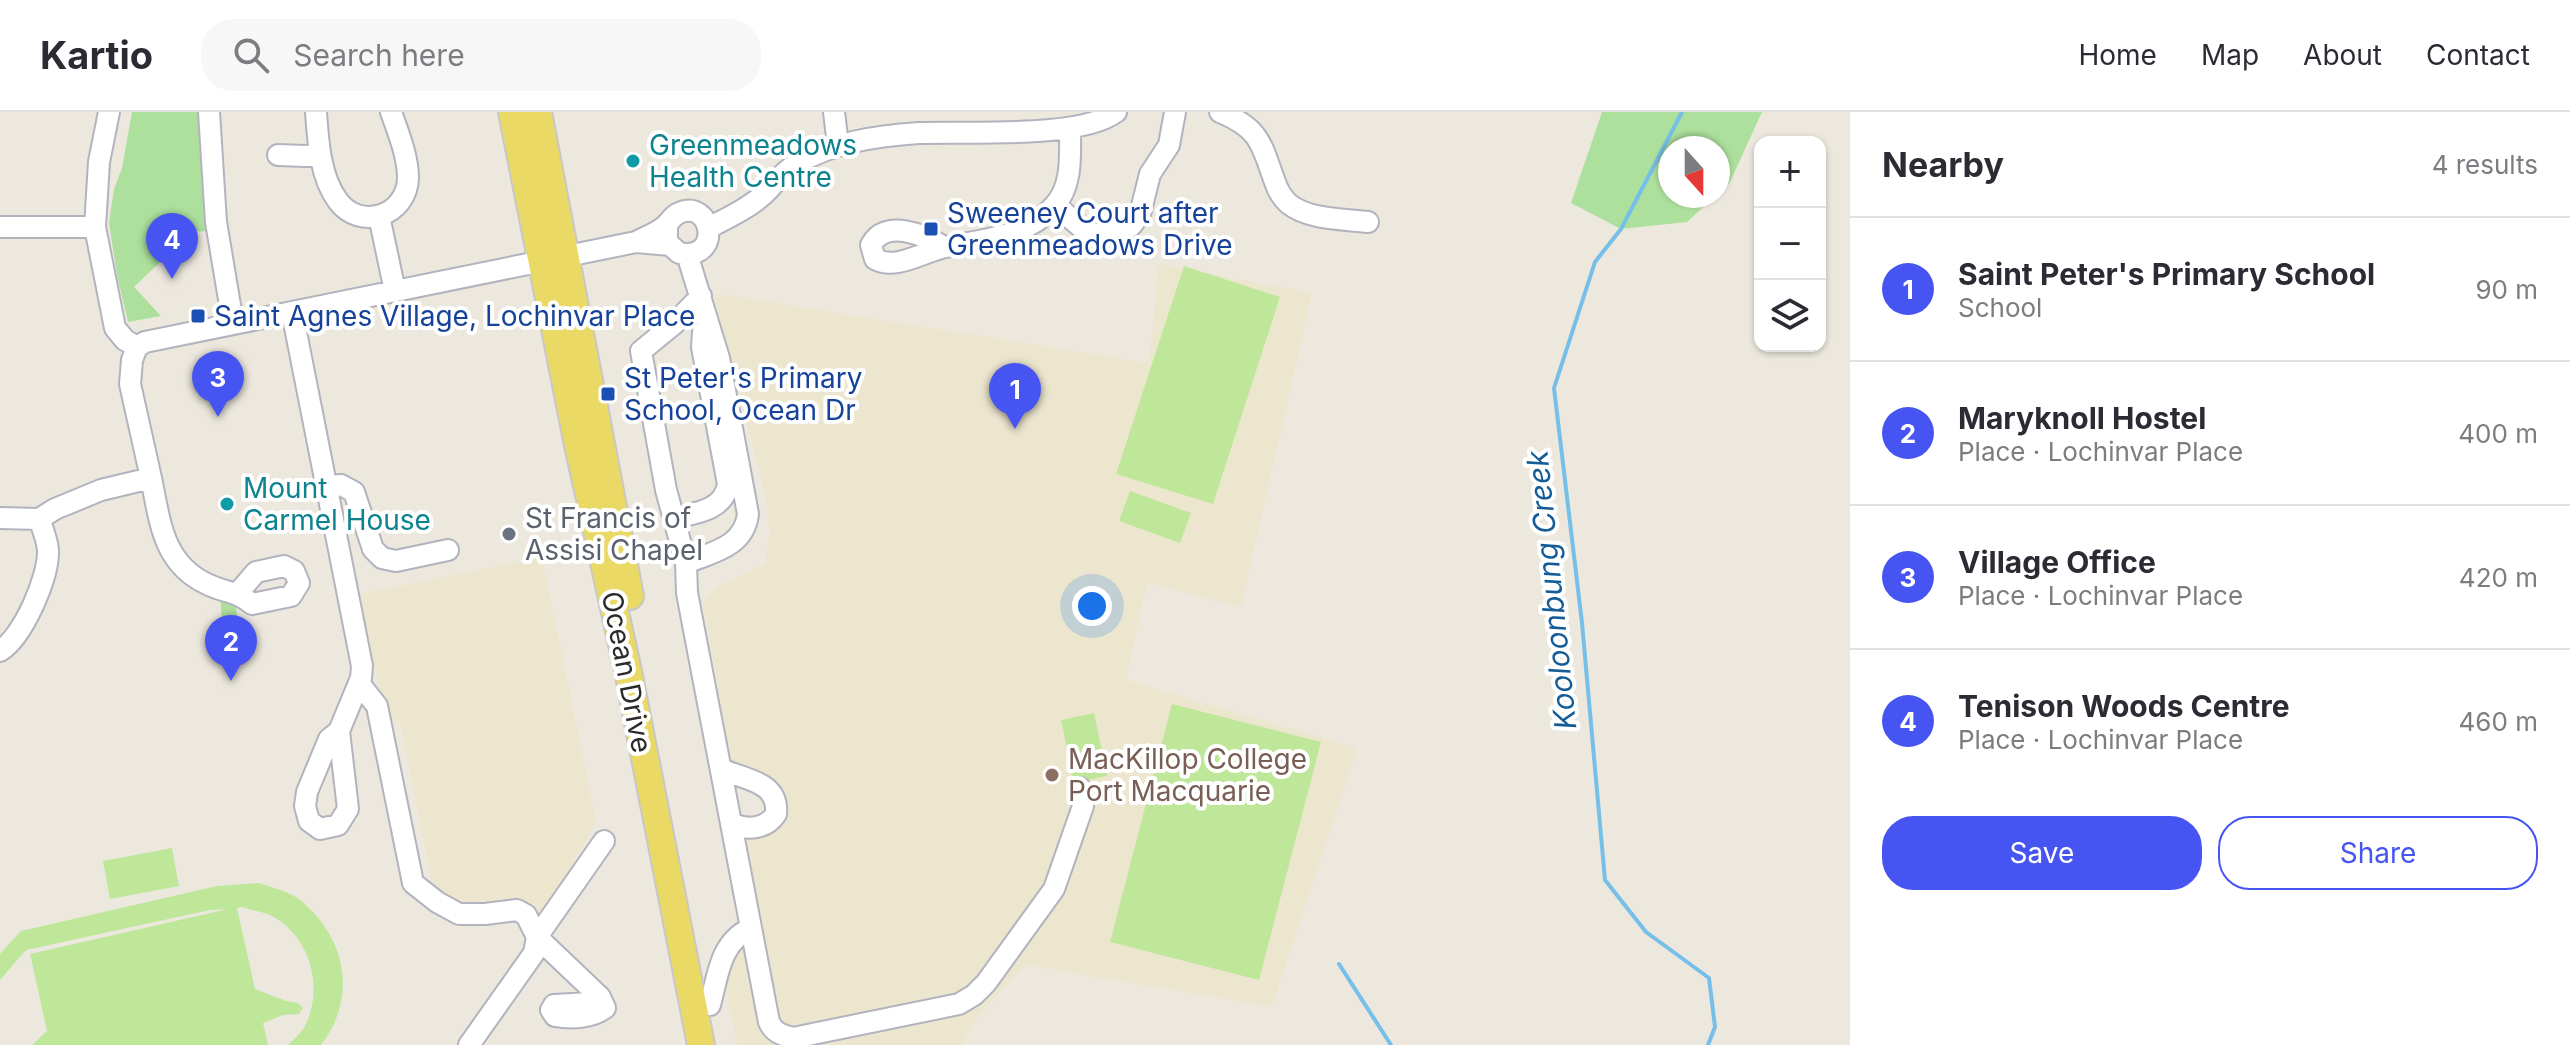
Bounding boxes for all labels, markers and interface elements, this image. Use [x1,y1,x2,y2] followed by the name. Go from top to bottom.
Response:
[201,19,761,91] search box
[40,32,153,78] text: Kartio
[229,33,273,77] icon: search
[293,37,465,73] text: Search here
[2078,38,2157,72] text: Home
[2201,38,2259,72] text: Map
[2303,38,2382,72] text: About
[2426,38,2530,72] text: Contact
[649,128,857,194] place label: Greenmeadows Health Centre
[1658,136,1730,208] north arrow
[1754,136,1826,352] map controls
[1754,136,1826,208] button: +
[1882,144,2004,185] text: Nearby
[2432,149,2538,180] text: 4 results
[624,152,642,170] marker: Greenmeadows Health Centre
[947,196,1232,262] place label: Sweeney Court after Greenmeadows Drive
[1754,208,1826,280] button: −
[146,213,198,279] pin: 4
[922,220,940,238] marker: Sweeney Court after Greenmeadows Drive
[1958,256,2375,292] text: Saint Peter's Primary School
[1902,274,1914,305] text: 1
[2475,274,2538,305] text: 90 m
[1754,280,1826,352] button: layers
[1958,292,2042,323] text: School
[214,299,695,333] place label: Saint Agnes Village, Lochinvar Place
[189,307,207,325] marker: Saint Agnes Village, Lochinvar Place
[192,351,244,417] pin: 3
[624,361,862,427] place label: St Peter's Primary School, Ocean Dr
[989,363,1041,429] pin: 1
[599,385,617,403] marker: St Peter's Primary School, Ocean Dr
[1958,400,2206,436] text: Maryknoll Hostel
[1900,418,1916,449] text: 2
[2458,418,2538,449] text: 400 m
[1958,436,2243,467] text: Place · Lochinvar Place
[1518,448,1584,731] water label: Kooloonbung Creek
[243,471,431,537] place label: Mount Carmel House
[218,495,236,513] marker: Mount Carmel House
[525,501,703,567] place label: St Francis of Assisi Chapel
[500,525,518,543] marker: St Francis of Assisi Chapel
[1958,544,2156,580] text: Village Office
[1900,562,1916,593] text: 3
[2459,562,2538,593] text: 420 m
[1958,580,2243,611] text: Place · Lochinvar Place
[1072,586,1112,626] your location
[595,588,659,756] street label: Ocean Drive
[205,615,257,681] pin: 2
[1958,688,2290,724] text: Tenison Woods Centre
[1899,706,1917,737] text: 4
[2459,706,2538,737] text: 460 m
[1958,724,2243,755] text: Place · Lochinvar Place
[1068,742,1307,808] place label: MacKillop College Port Macquarie
[1043,766,1061,784] marker: MacKillop College Port Macquarie
[1882,816,2202,890] button: Save
[2218,816,2538,890] button: Share

